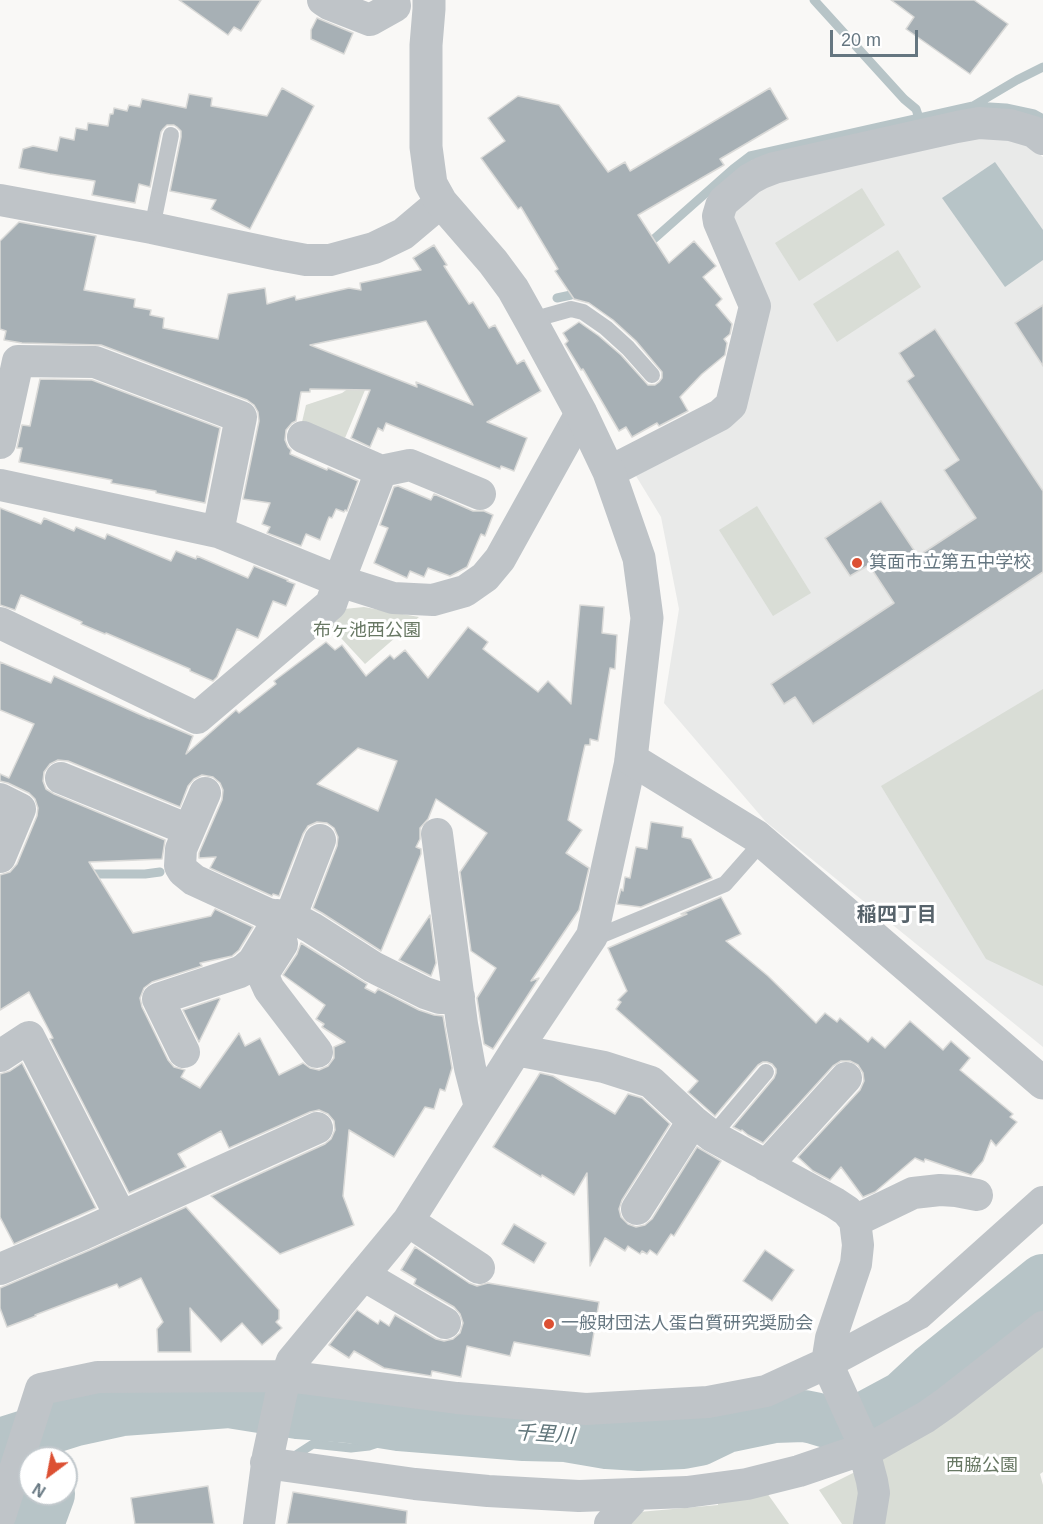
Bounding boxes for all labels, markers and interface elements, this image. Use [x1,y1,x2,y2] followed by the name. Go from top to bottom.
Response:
[833,18,922,56] scale bar
[841,30,881,50] text: 20 m
[869,552,1031,574] place label: 箕面市立第五中学校
[850,556,864,570] marker: 箕面市立第五中学校
[313,620,421,642] park label: 布ヶ池西公園
[857,903,937,927] district label: 稲四丁目
[561,1313,813,1335] place label: 一般財団法人蛋白質研究奨励会
[542,1317,556,1331] marker: 一般財団法人蛋白質研究奨励会
[514,1421,576,1449] water label: 千里川
[18,1446,78,1506] north arrow
[946,1455,1018,1477] park label: 西脇公園
[30,1480,49,1500] text: N

